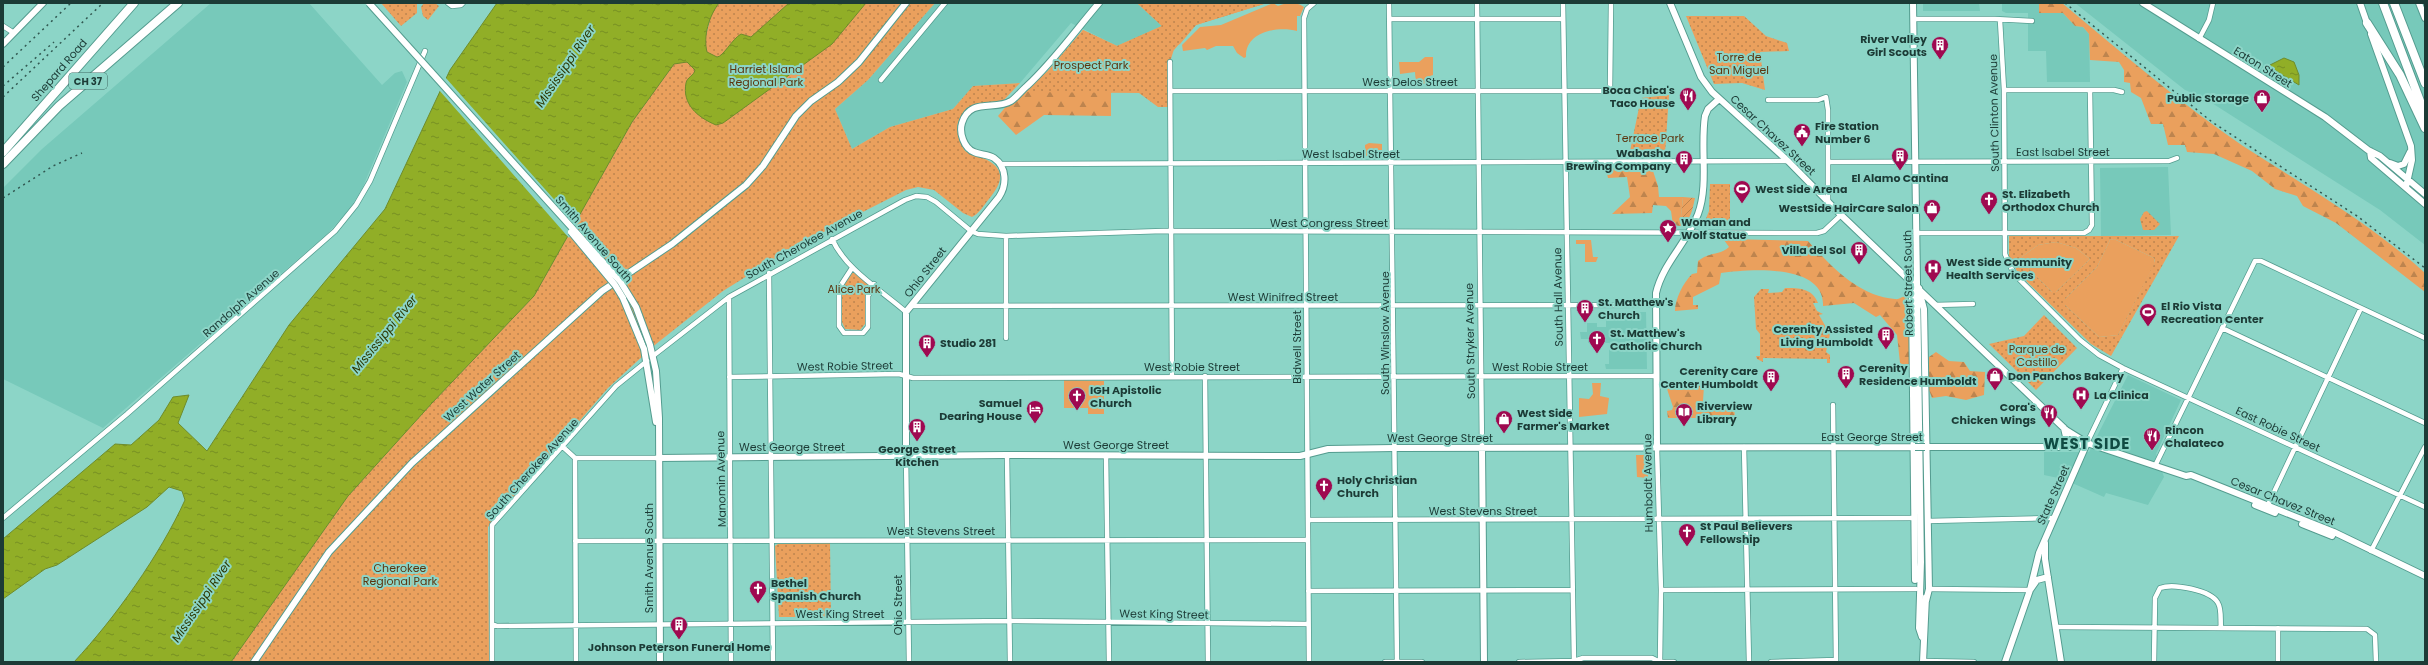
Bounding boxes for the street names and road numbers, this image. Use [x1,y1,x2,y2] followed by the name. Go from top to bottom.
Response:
[27,35,91,105] street label: Shepard Road
[2231,43,2295,91] street label: Eaton Street
[1985,54,2003,172] street label: South Clinton Avenue
[69,73,107,89] road number: CH 37
[1362,74,1458,90] street label: West Delos Street
[1727,91,1819,179] street label: Cesar Chavez Street
[2016,144,2110,160] street label: East Isabel Street
[1302,146,1400,162] street label: West Isabel Street
[552,192,636,286] street label: Smith Avenue South
[743,205,866,283] street label: South Cherokee Avenue
[1270,215,1388,231] street label: West Congress Street
[1899,230,1917,336] street label: Robert Street South
[900,243,950,301] street label: Ohio Street
[1549,247,1567,347] street label: South Hall Avenue
[199,265,283,341] street label: Randolph Avenue
[1377,271,1393,395] street label: South Winslow Avenue
[1461,283,1479,399] street label: South Stryker Avenue
[1228,289,1338,305] street label: West Winifred Street
[1289,310,1305,384] street label: Bidwell Street
[440,347,524,425] street label: West Water Street
[797,357,893,375] street label: West Robie Street
[1144,359,1240,375] street label: West Robie Street
[1492,359,1588,375] street label: West Robie Street
[2233,402,2323,456] street label: East Robie Street
[482,415,582,523] street label: South Cherokee Avenue
[1821,429,1923,445] street label: East George Street
[1387,430,1493,446] street label: West George Street
[712,431,730,527] street label: Manomin Avenue
[1639,433,1657,533] street label: Humboldt Avenue
[1063,437,1169,453] street label: West George Street
[739,439,845,455] street label: West George Street
[2033,463,2073,527] street label: State Street
[2228,473,2338,529] street label: Cesar Chavez Street
[641,503,657,613] street label: Smith Avenue South
[1429,503,1537,519] street label: West Stevens Street
[887,523,995,539] street label: West Stevens Street
[890,575,906,635] street label: Ohio Street
[1119,605,1209,623] street label: West King Street
[795,606,885,622] street label: West King Street

